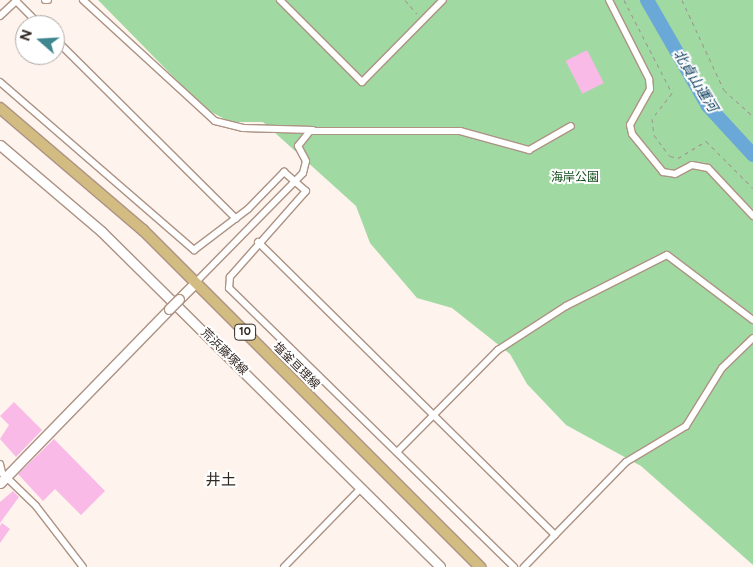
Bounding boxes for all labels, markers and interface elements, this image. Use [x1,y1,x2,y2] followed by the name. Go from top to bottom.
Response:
[15,15,65,65] north arrow
[16,27,36,43] text: N
[669,47,721,115] water label: 北貞山運河
[551,171,599,185] park label: 海岸公園
[234,324,256,341] road number: 10
[198,326,250,378] street label: 荒浜藤塚線
[270,340,322,392] street label: 塩釜亘理線
[206,472,236,490] district label: 井土

